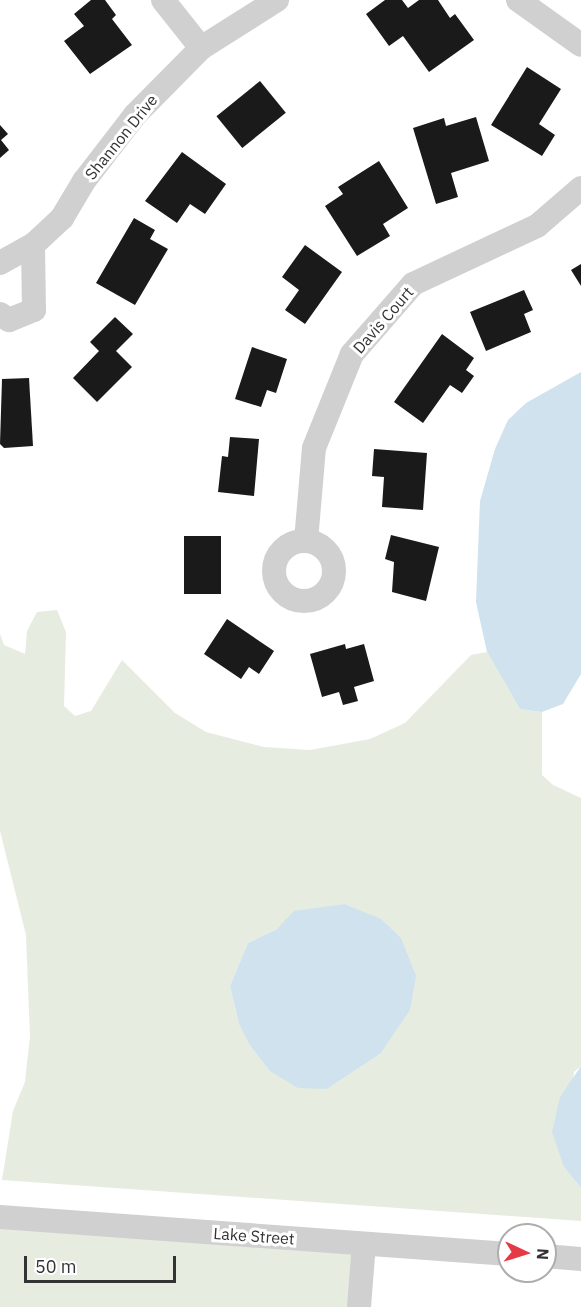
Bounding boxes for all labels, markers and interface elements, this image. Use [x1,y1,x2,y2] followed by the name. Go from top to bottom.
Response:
[81,91,161,183] street label: Shannon Drive
[349,283,417,357] street label: Davis Court
[497,1223,557,1283] north arrow
[213,1224,295,1248] street label: Lake Street
[27,1244,178,1282] scale bar
[533,1248,553,1261] text: N
[35,1255,77,1278] text: 50 m

